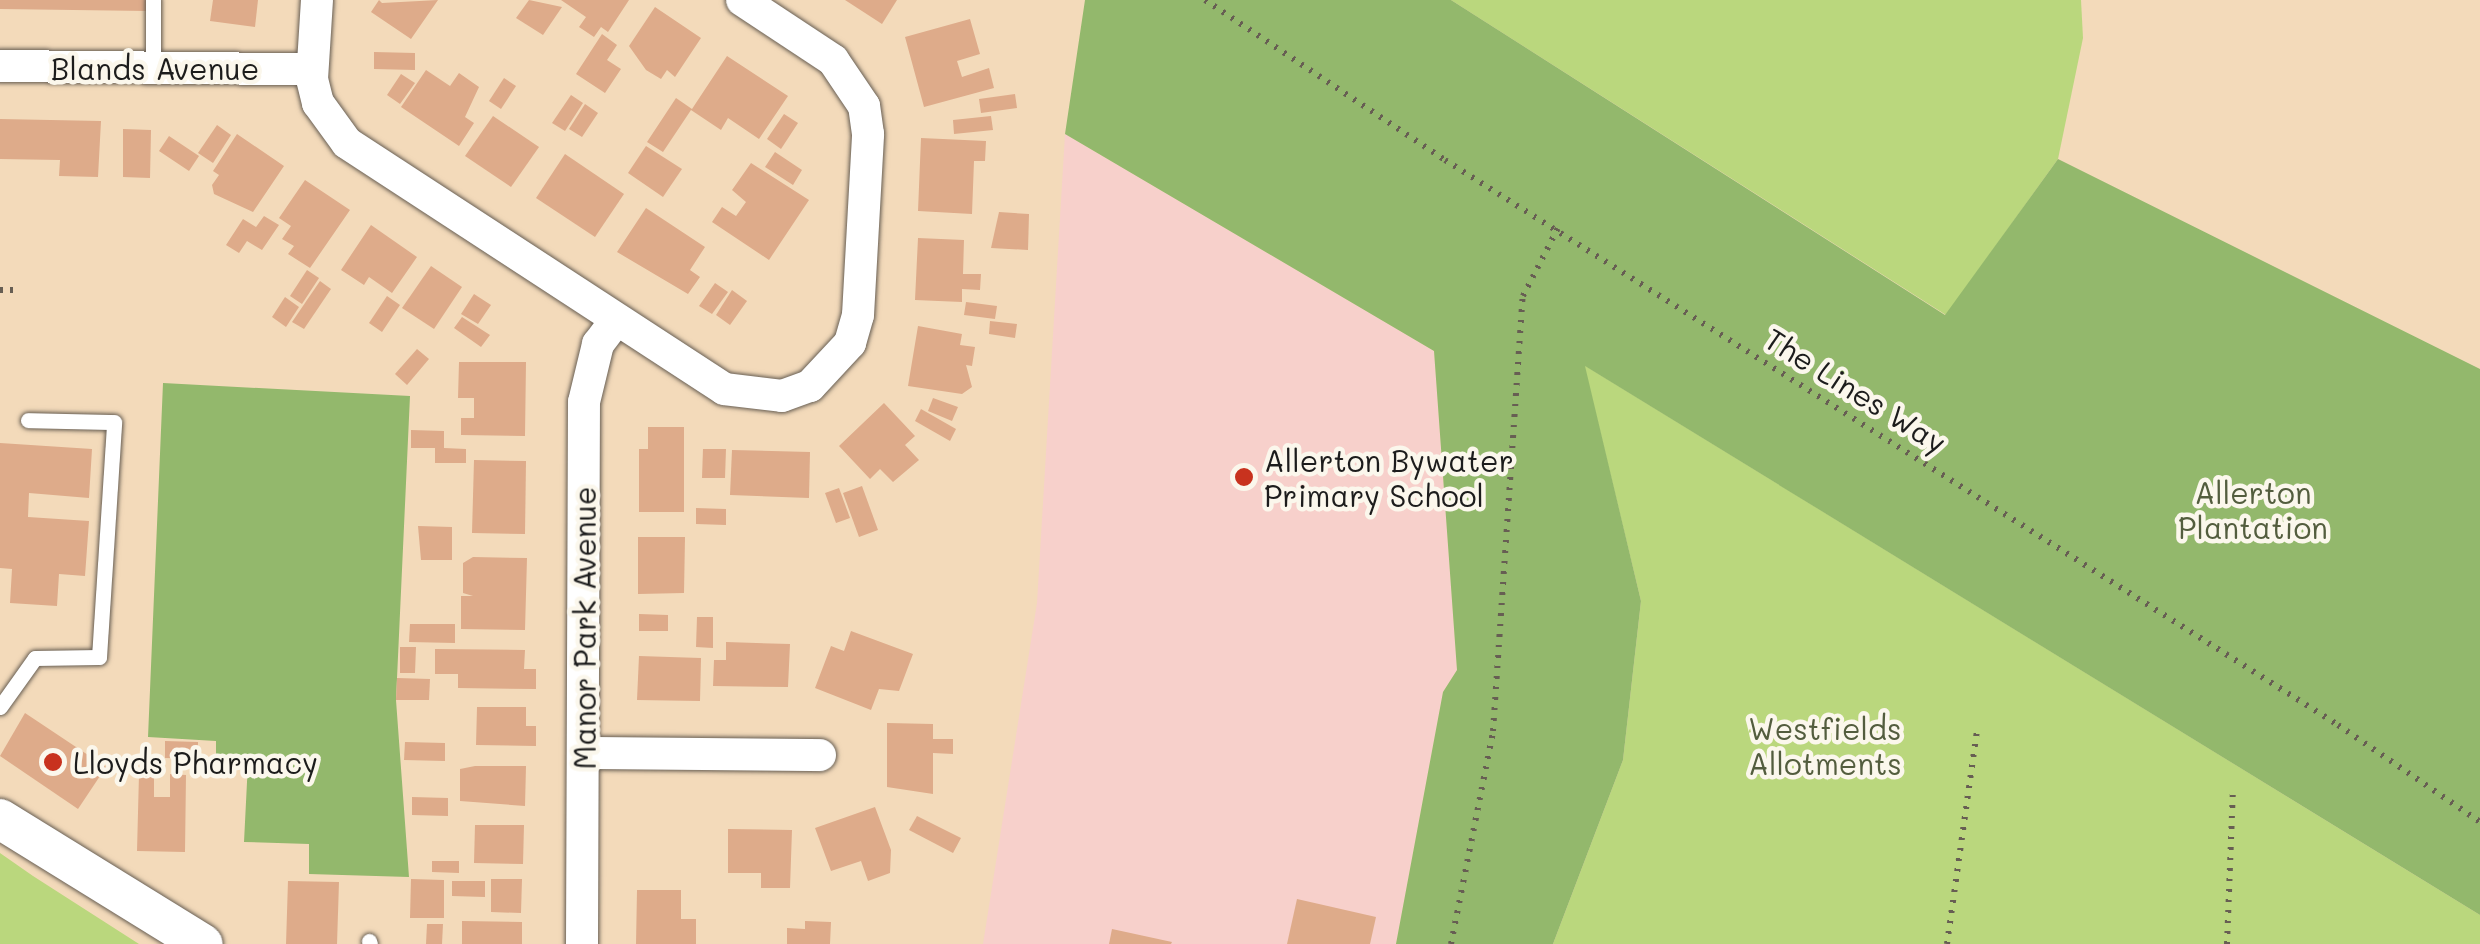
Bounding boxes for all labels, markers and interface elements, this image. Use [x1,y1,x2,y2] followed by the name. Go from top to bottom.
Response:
[51,50,259,86] street label: Blands Avenue
[1759,320,1953,460] street label: The Lines Way
[1264,442,1514,512] place label: Allerton Bywater Primary School
[1233,466,1255,488] marker: Allerton Bywater Primary School
[2178,474,2328,544] park label: Allerton Plantation
[566,486,602,770] street label: Manor Park Avenue
[1748,710,1902,780] park label: Westfields Allotments
[73,744,318,780] place label: Lloyds Pharmacy
[42,751,64,773] marker: Lloyds Pharmacy

